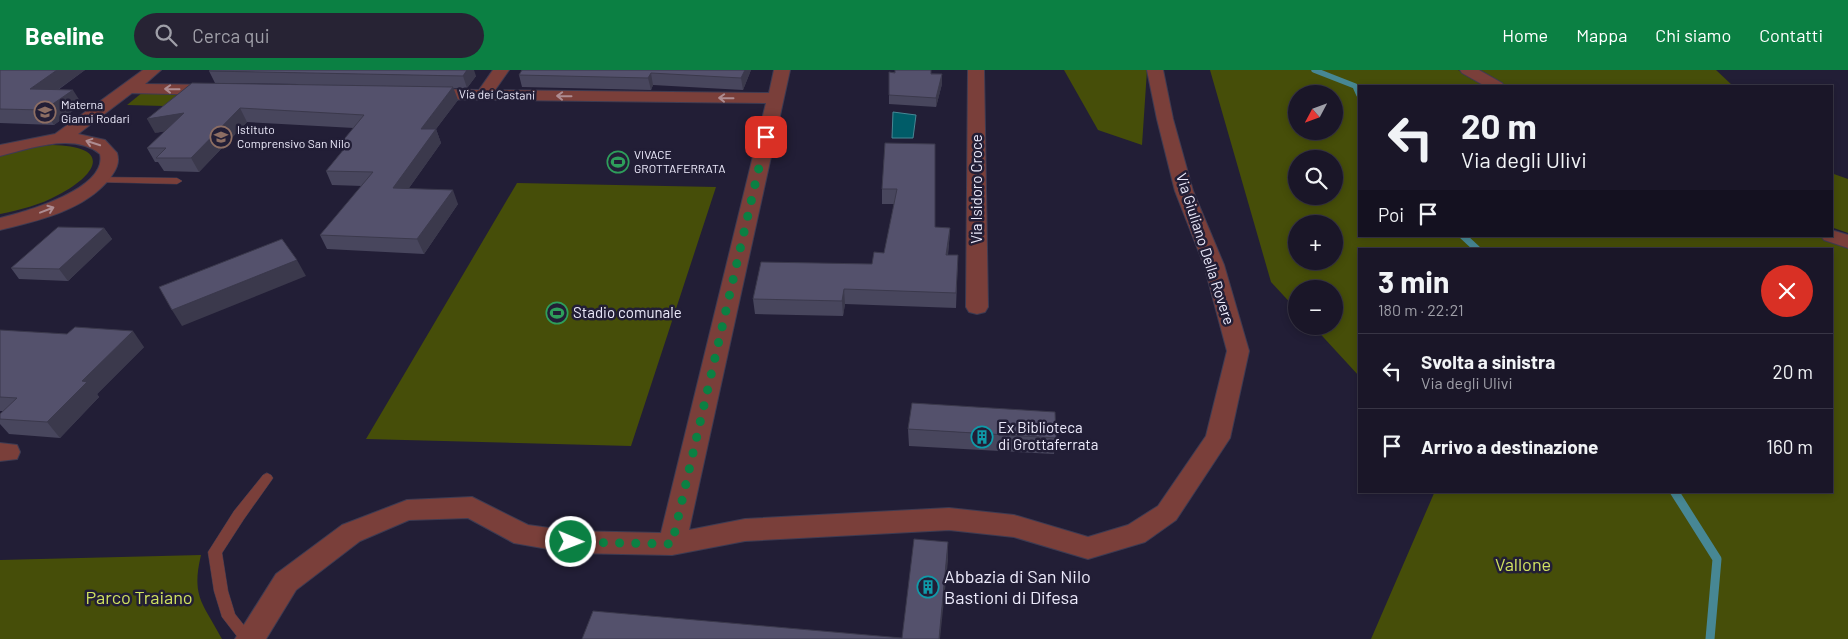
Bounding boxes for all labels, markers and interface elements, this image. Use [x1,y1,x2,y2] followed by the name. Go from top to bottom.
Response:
[134,13,484,58] search box
[25,21,104,50] text: Beeline
[152,21,180,49] icon: search
[192,24,270,47] text: Cerca qui
[1502,24,1548,46] text: Home
[1576,24,1627,46] text: Mappa
[1655,24,1731,46] text: Chi siamo
[1759,24,1823,46] text: Contatti
[164,84,180,93] one-way arrow
[1288,85,1342,140] north arrow
[1288,85,1343,335] map controls
[459,86,535,102] street label: Via dei Castani
[556,91,572,101] one-way arrow
[719,93,735,103] one-way arrow
[61,97,130,125] place label: Materna Gianni Rodari
[33,100,57,124] school or university icon: Materna Gianni Rodari
[1461,104,1537,146] text: 20 m
[1378,105,1443,170] icon: left
[745,116,787,158] pin
[237,122,350,150] place label: Istituto Comprensivo San Nilo
[752,123,780,151] icon: arrive
[209,125,233,149] school or university icon: Istituto Comprensivo San Nilo
[967,134,985,244] street label: Via Isidoro Croce
[86,138,102,148] one-way arrow
[1461,146,1587,172] text: Via degli Ulivi
[634,147,725,175] place label: VIVACE GROTTAFERRATA
[606,150,630,174] sports icon: VIVACE GROTTAFERRATA
[1288,150,1343,205] button: search
[1173,171,1239,327] street label: Via Giuliano Della Rovere
[1414,200,1442,228] icon: arrive
[1378,203,1404,226] text: Poi
[38,205,54,214] one-way arrow
[1288,215,1343,270] button: +
[1378,263,1449,299] text: 3 min
[1761,265,1813,317] button: close
[1288,280,1343,335] button: −
[1378,300,1464,319] text: 180 m · 22:21
[545,301,569,325] sports icon: Stadio comunale
[573,303,682,321] place label: Stadio comunale
[1421,350,1555,373] text: Svolta a sinistra
[1378,357,1406,385] icon: left
[1773,360,1813,383] text: 20 m
[1421,373,1512,392] text: Via degli Ulivi
[998,418,1098,453] place label: Ex Biblioteca di Grottaferrata
[970,425,994,449] building icon: Ex Biblioteca di Grottaferrata
[1378,432,1406,460] icon: arrive
[1421,435,1599,458] text: Arrivo a destinazione
[1766,435,1813,458] text: 160 m
[544,515,596,567] position arrow
[1495,553,1551,575] park label: Vallone
[944,565,1091,608] place label: Abbazia di San Nilo Bastioni di Difesa
[916,575,940,599] building icon: Abbazia di San Nilo Bastioni di Difesa
[85,586,193,608] park label: Parco Traiano

